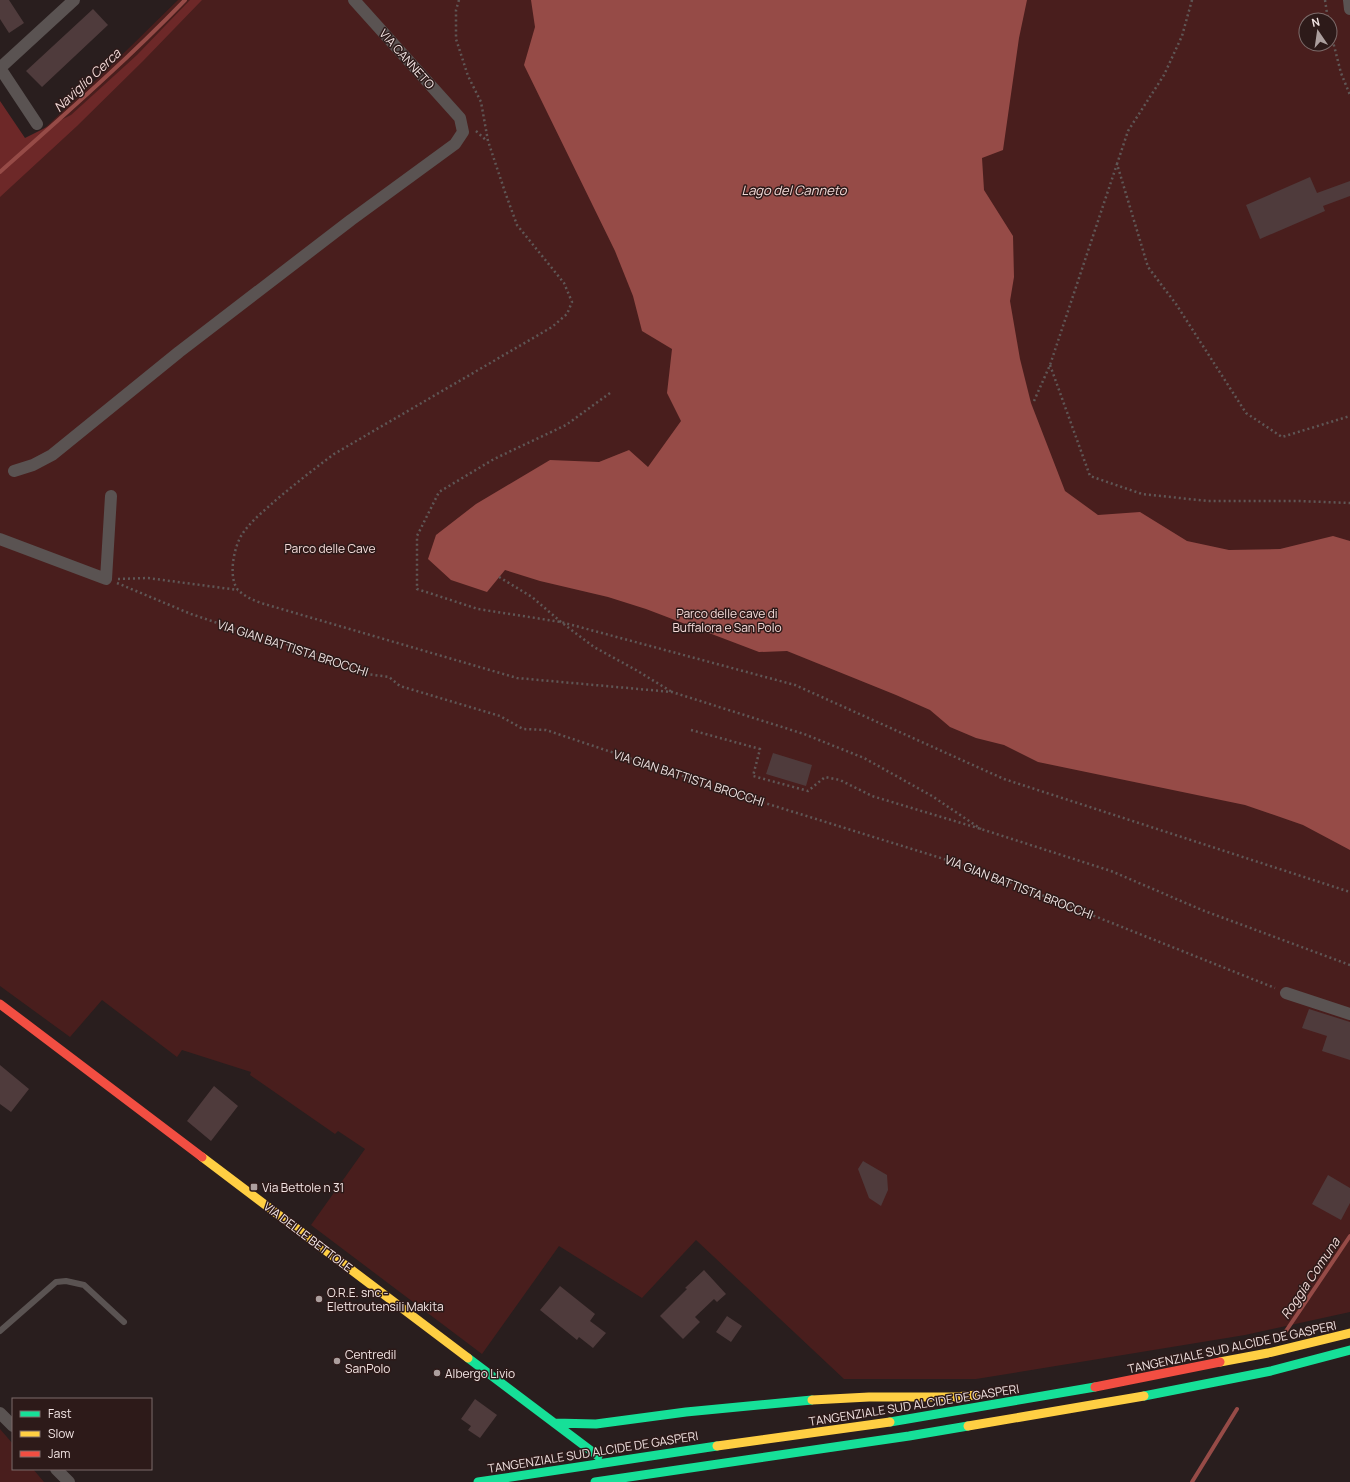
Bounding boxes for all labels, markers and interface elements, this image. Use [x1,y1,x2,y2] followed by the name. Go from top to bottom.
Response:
[1298,12,1338,52] north arrow
[1310,14,1321,30] text: N
[376,25,439,93] street label: VIA CANNETO
[50,44,125,116] water label: Naviglio Cerca
[742,181,848,199] water label: Lago del Canneto
[285,540,375,557] park label: Parco delle Cave
[672,605,782,636] park label: Parco delle cave di Buffalora e San Polo
[215,616,371,680] street label: VIA GIAN BATTISTA BROCCHI
[611,746,767,810] street label: VIA GIAN BATTISTA BROCCHI
[942,851,1096,923] street label: VIA GIAN BATTISTA BROCCHI
[262,1179,344,1196] place label: Via Bettole n 31
[249,1182,259,1192] marker: Via Bettole n 31
[260,1198,356,1276] street label: VIA DELLE BETTOLE
[1276,1233,1344,1322] water label: Roggia Comuna
[327,1284,444,1315] place label: O.R.E. snc - Elettroutensili Makita
[314,1294,324,1304] marker: O.R.E. snc - Elettroutensili Makita
[1126,1317,1338,1377] street label: TANGENZIALE SUD ALCIDE DE GASPERI
[345,1346,396,1377] place label: Centredil SanPolo
[332,1356,342,1366] marker: Centredil SanPolo
[445,1365,515,1382] place label: Albergo Livio
[432,1368,442,1378] marker: Albergo Livio
[808,1380,1020,1430] street label: TANGENZIALE SUD ALCIDE DE GASPERI
[12,1398,152,1470] legend
[48,1405,72,1422] text: Fast
[48,1425,74,1442] text: Slow
[487,1427,699,1477] street label: TANGENZIALE SUD ALCIDE DE GASPERI
[48,1445,70,1462] text: Jam

